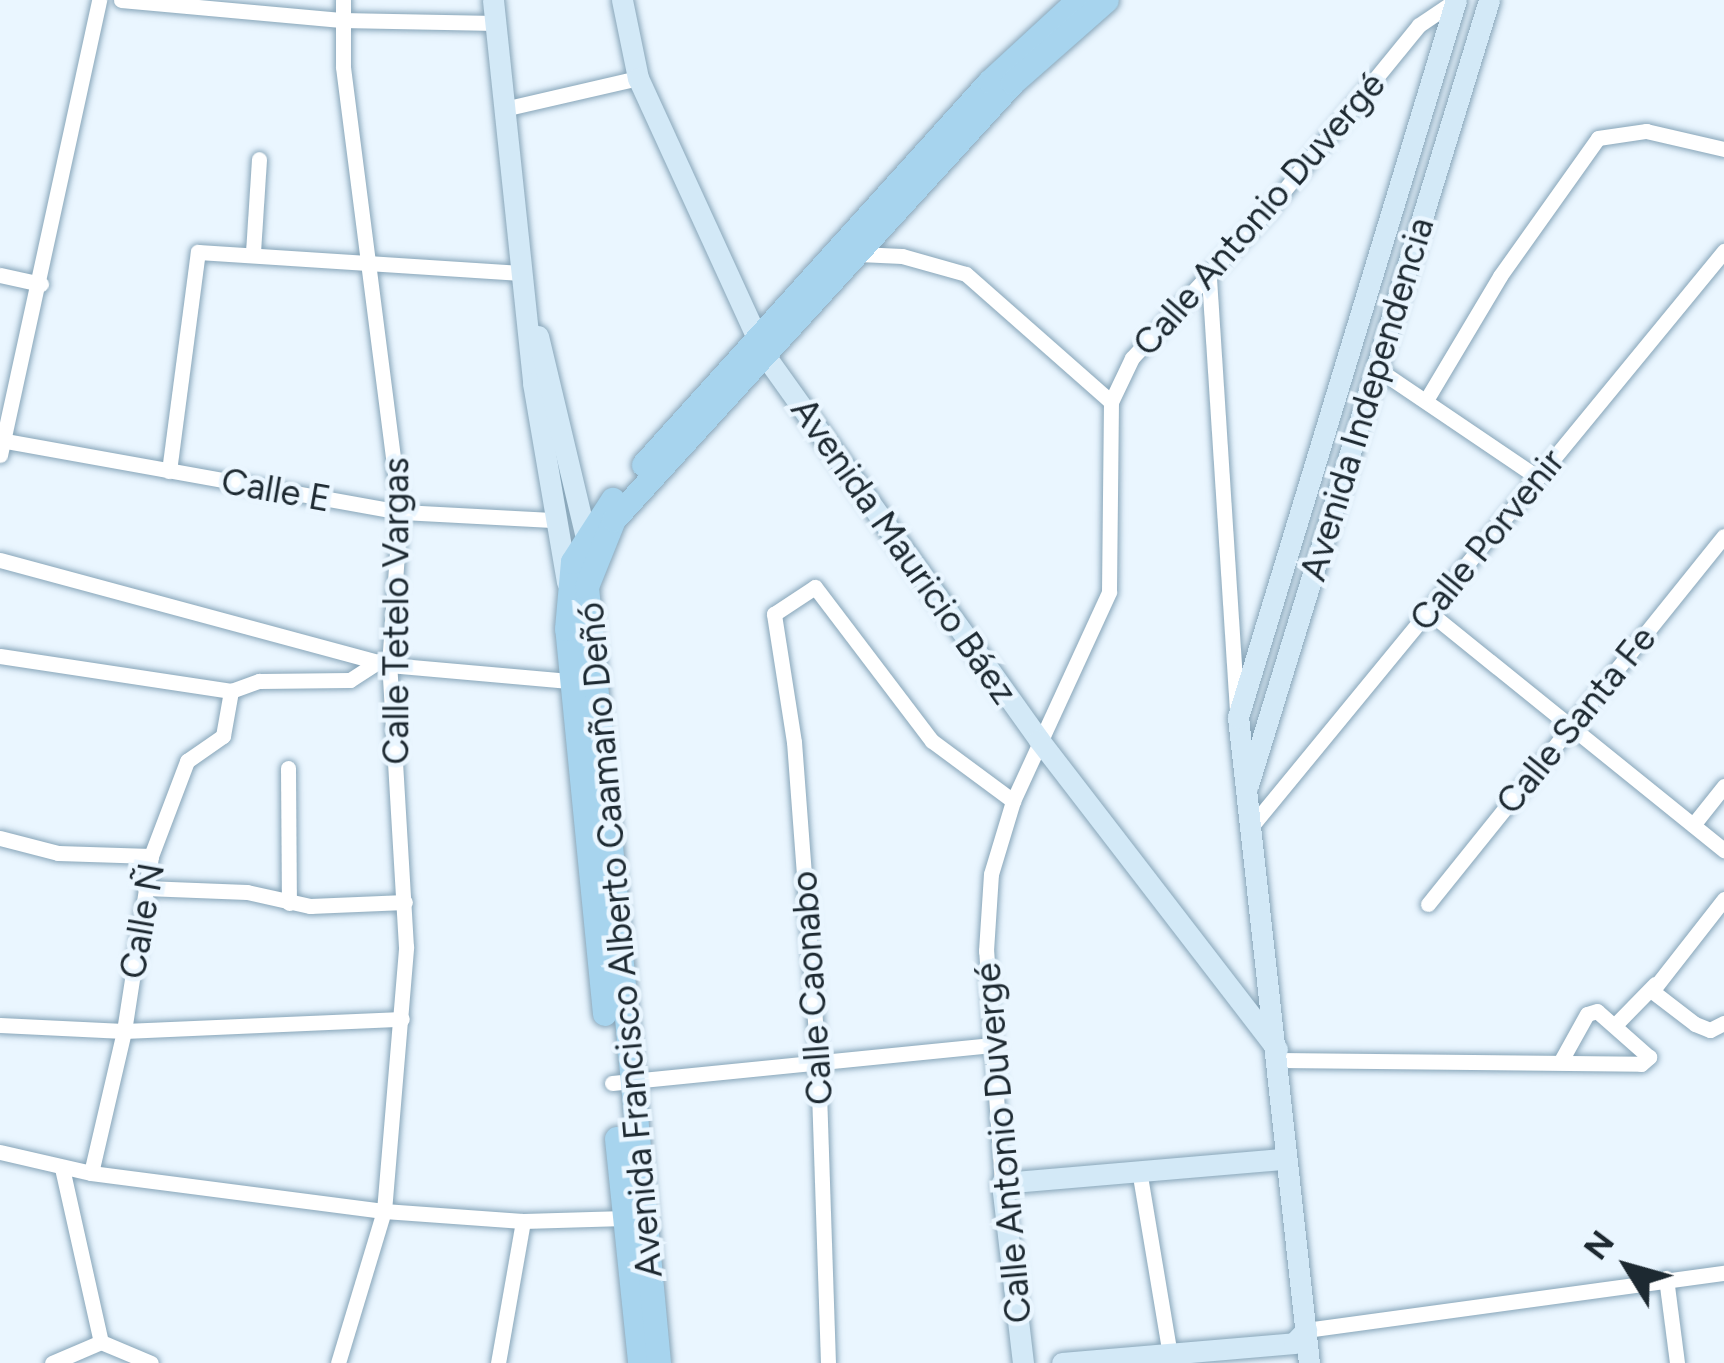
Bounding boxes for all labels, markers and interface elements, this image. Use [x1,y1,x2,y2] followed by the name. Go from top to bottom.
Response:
[1124,63,1394,365] street label: Calle Antonio Duvergé
[1291,212,1443,586] street label: Avenida Independencia
[782,390,1026,712] street label: Avenida Mauricio Báez
[1401,441,1573,639] street label: Calle Porvenir
[374,457,418,765] street label: Calle Tetelo Vargas
[218,459,334,521] street label: Calle E
[569,601,671,1279] street label: Avenida Francisco Alberto Caamaño Deñó
[1487,617,1665,823] street label: Calle Santa Fe
[111,860,173,982] street label: Calle Ñ
[782,870,842,1106] street label: Calle Caonabo
[966,961,1040,1325] street label: Calle Antonio Duvergé
[1568,1207,1688,1327] north arrow
[1576,1223,1622,1267] text: N

